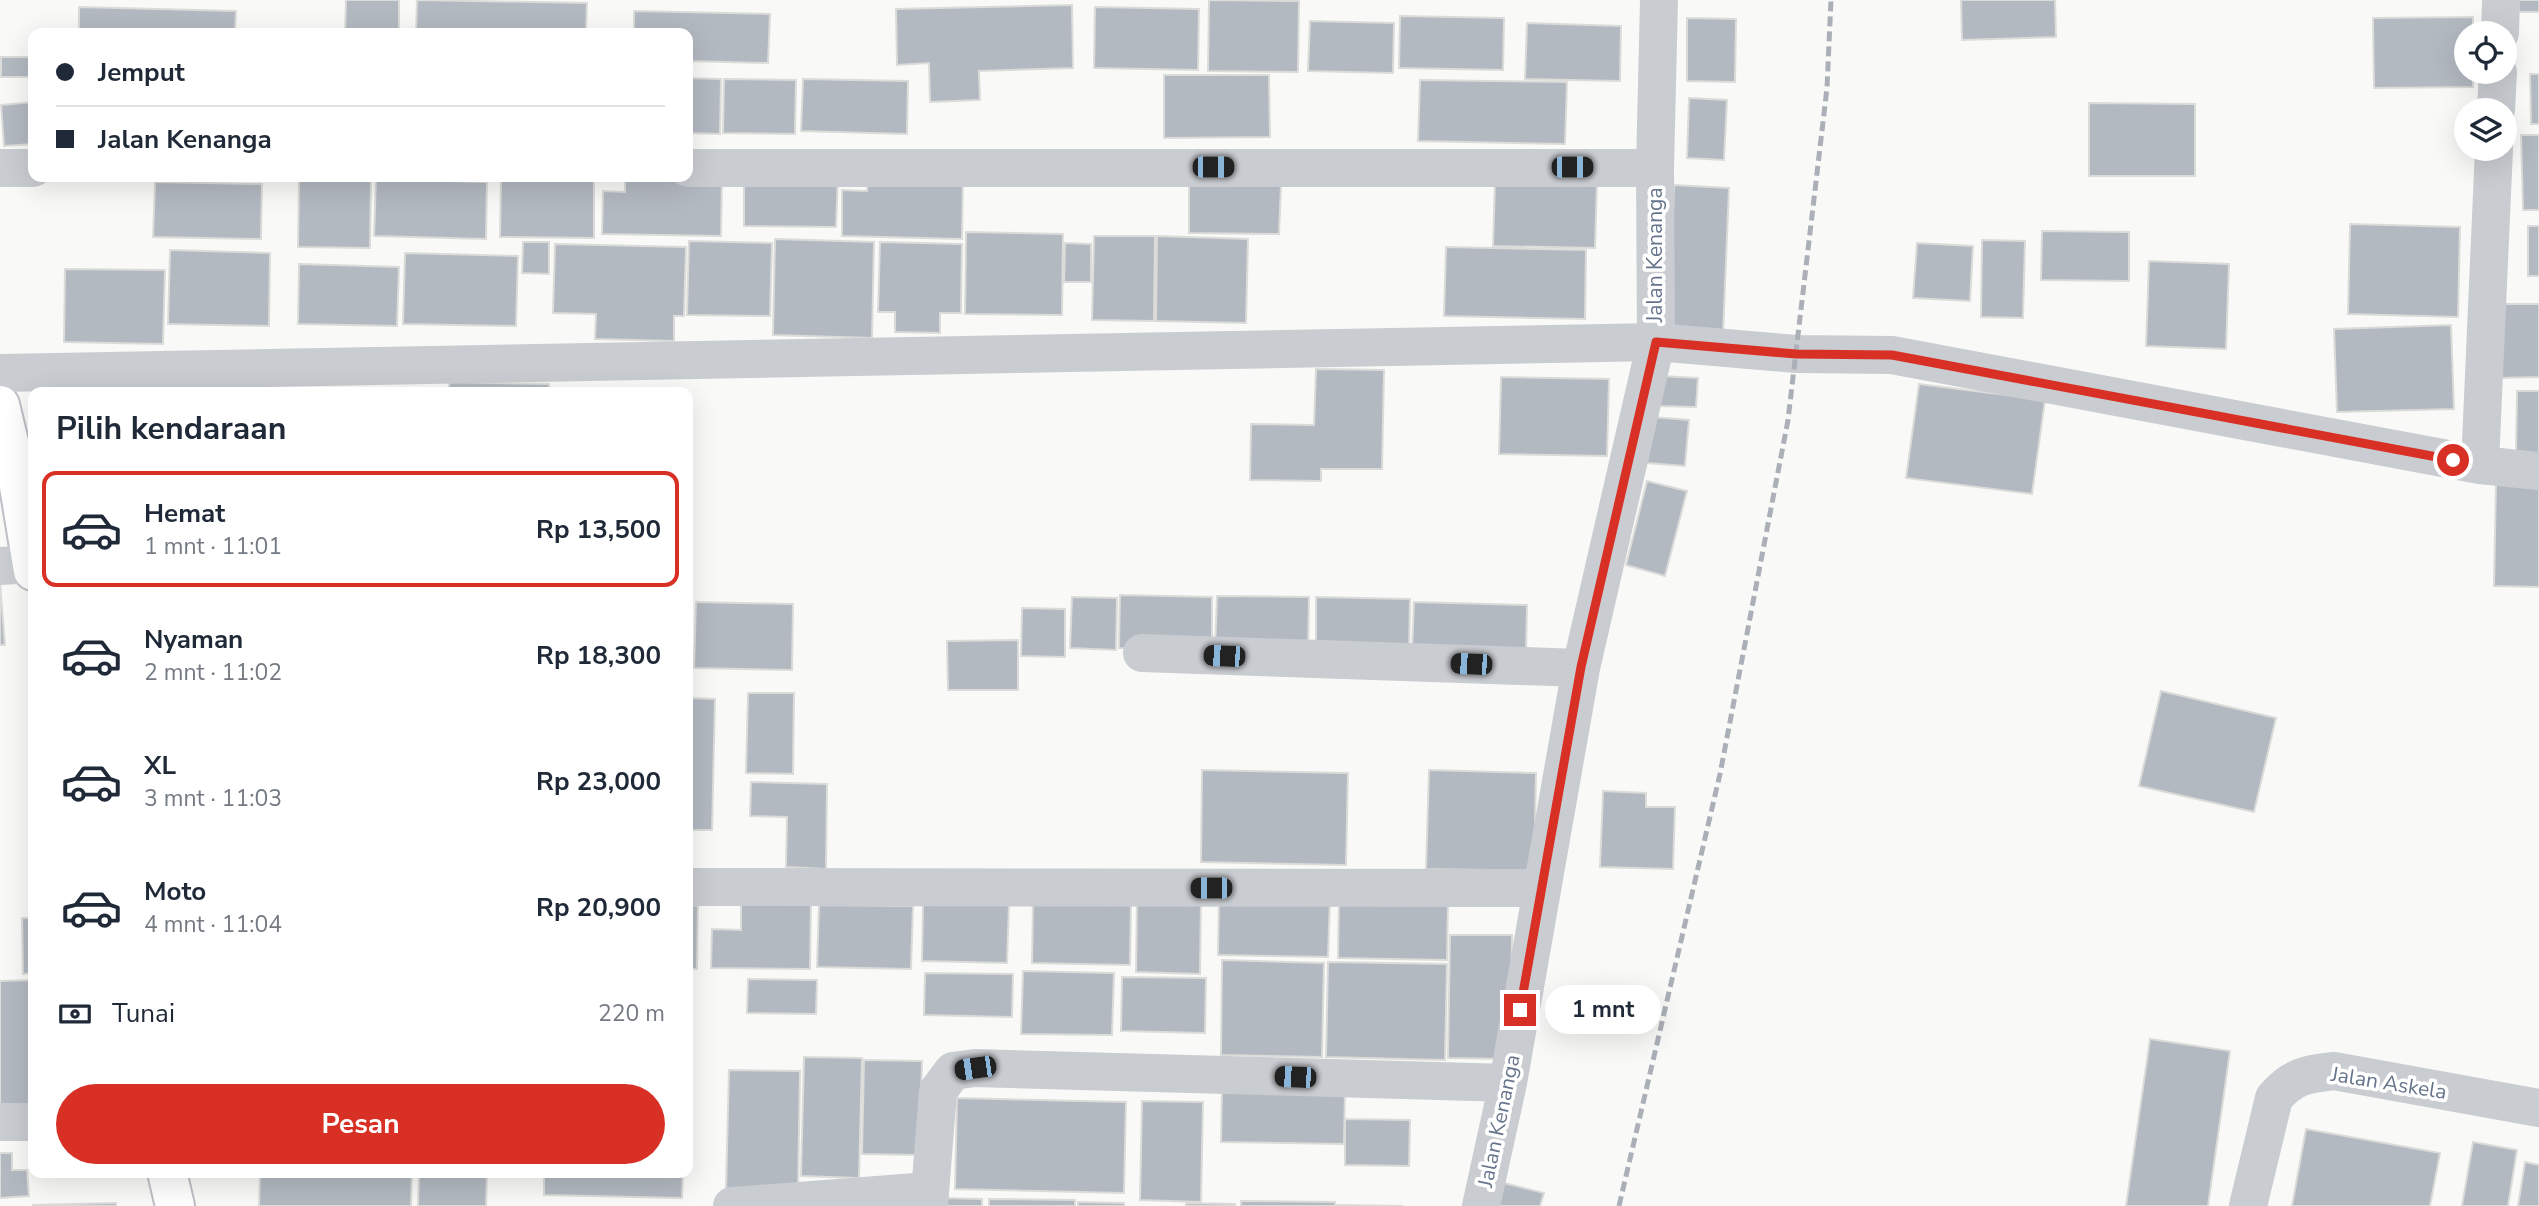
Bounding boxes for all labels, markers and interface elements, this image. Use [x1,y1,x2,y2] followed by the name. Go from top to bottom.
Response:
[2454,21,2517,161] map controls
[2454,21,2517,84] button: locate
[98,55,185,90] text: Jemput
[2454,98,2517,161] button: layers
[98,122,272,157] text: Jalan Kenanga
[1193,157,1235,178] car
[1552,157,1594,178] car
[1641,187,1669,324] street label: Jalan Kenanga
[56,407,286,450] text: Pilih kendaraan
[2437,444,2469,476] route start
[144,496,225,531] text: Hemat
[60,498,123,561] icon: car
[536,512,661,547] text: Rp 13,500
[144,531,282,562] text: 1 mnt · 11:01
[144,622,243,657] text: Nyaman
[60,624,123,687] icon: car
[536,638,661,673] text: Rp 18,300
[1203,645,1246,667] car
[1450,653,1493,675] car
[144,657,282,688] text: 2 mnt · 11:02
[144,748,176,783] text: XL
[60,750,123,813] icon: car
[536,764,661,799] text: Rp 23,000
[144,783,282,814] text: 3 mnt · 11:03
[144,874,206,909] text: Moto
[60,876,123,939] icon: car
[1191,878,1233,899] car
[536,890,661,925] text: Rp 20,900
[144,909,282,940] text: 4 mnt · 11:04
[1544,986,1660,1034] callout: 1 mnt
[1504,994,1536,1026] route end
[1572,994,1634,1025] text: 1 mnt
[56,995,94,1033] icon: cash
[112,996,175,1031] text: Tunai
[598,998,665,1029] text: 220 m
[1471,1052,1527,1191] street label: Jalan Kenanga
[953,1055,998,1081] car
[2328,1060,2449,1106] street label: Jalan Askela
[1274,1066,1317,1088] car
[56,1084,665,1164] button: Pesan

